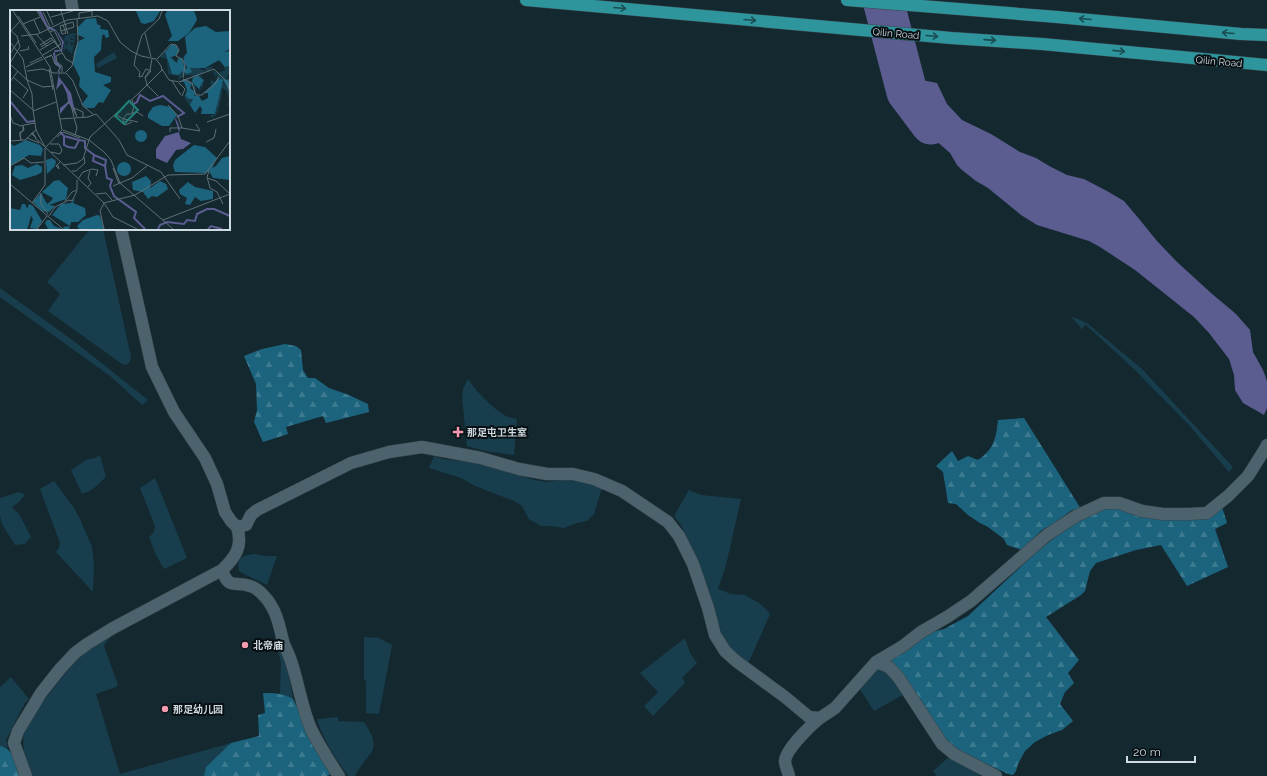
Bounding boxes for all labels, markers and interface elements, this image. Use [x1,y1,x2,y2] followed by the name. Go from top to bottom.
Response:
[613,5,626,12] one-way arrow
[10,10,230,230] inset map
[743,16,756,24] one-way arrow
[1079,16,1092,23] one-way arrow
[872,26,920,41] street label: Qilin Road
[1222,29,1235,36] one-way arrow
[925,32,938,40] one-way arrow
[983,37,996,44] one-way arrow
[1112,48,1125,55] one-way arrow
[1195,54,1243,69] street label: Qilin Road
[452,426,464,438] marker: 那足屯卫生室
[467,427,527,438] place label: 那足屯卫生室
[240,640,250,650] marker: 北帝庙
[253,640,283,651] place label: 北帝庙
[173,703,223,715] place label: 那足幼儿园
[160,704,170,714] marker: 那足幼儿园
[1127,738,1195,764] scale bar
[1133,745,1161,759] text: 20 m

